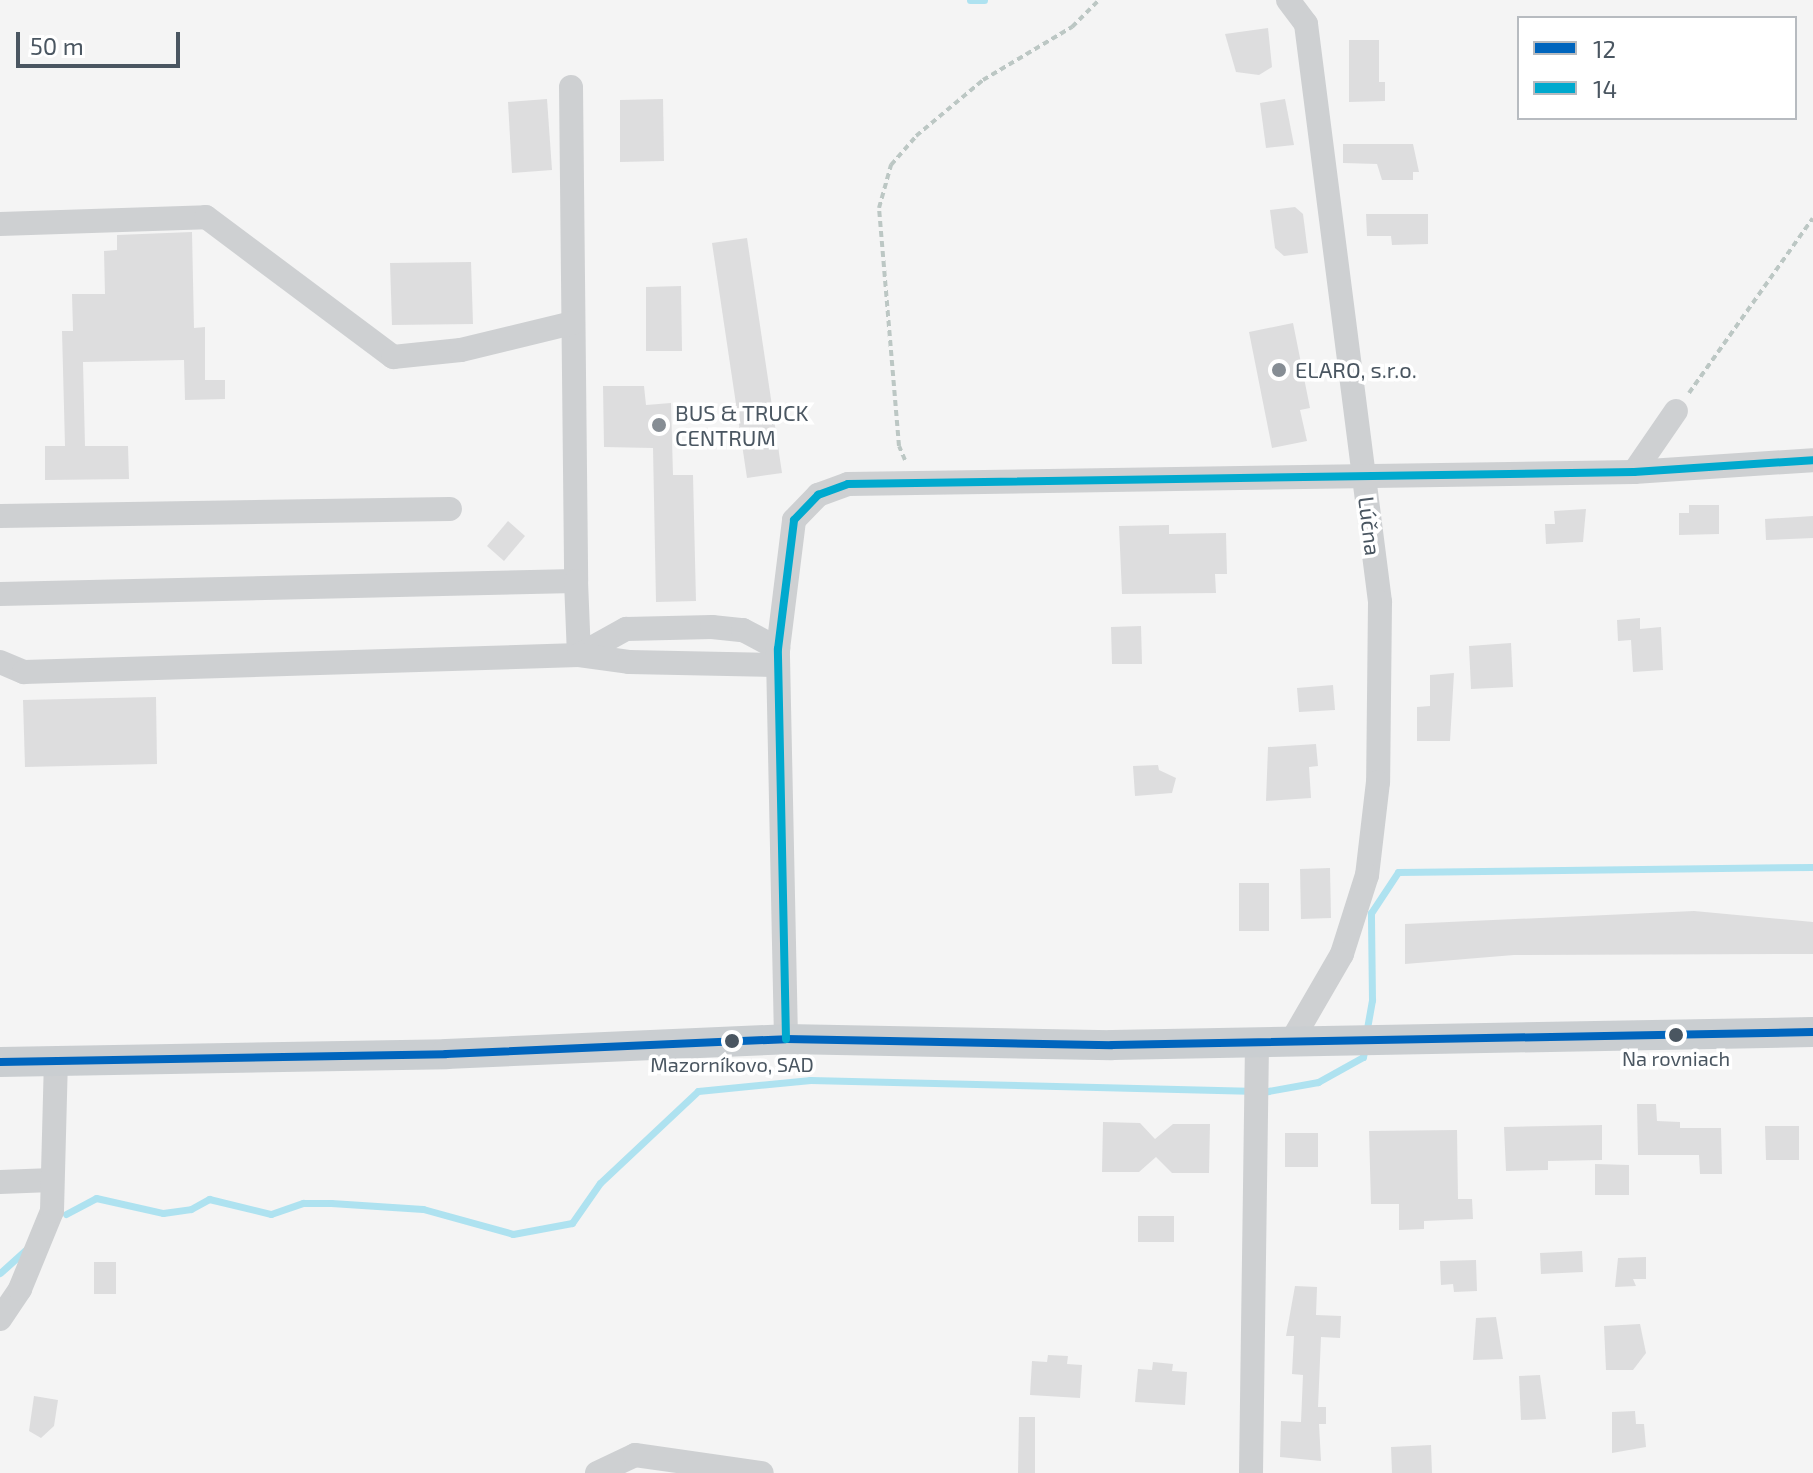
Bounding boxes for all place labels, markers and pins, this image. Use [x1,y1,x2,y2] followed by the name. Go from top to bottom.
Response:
[1295,357,1417,383] place label: ELARO, s.r.o.
[1270,361,1288,379] marker: ELARO, s.r.o.
[675,399,809,450] place label: BUS & TRUCK CENTRUM
[650,416,668,434] marker: BUS & TRUCK CENTRUM
[1668,1027,1684,1043] marker: Na rovniach
[724,1033,740,1049] marker: Mazorníkovo, SAD
[1622,1046,1730,1070] place label: Na rovniach
[650,1052,814,1076] place label: Mazorníkovo, SAD

